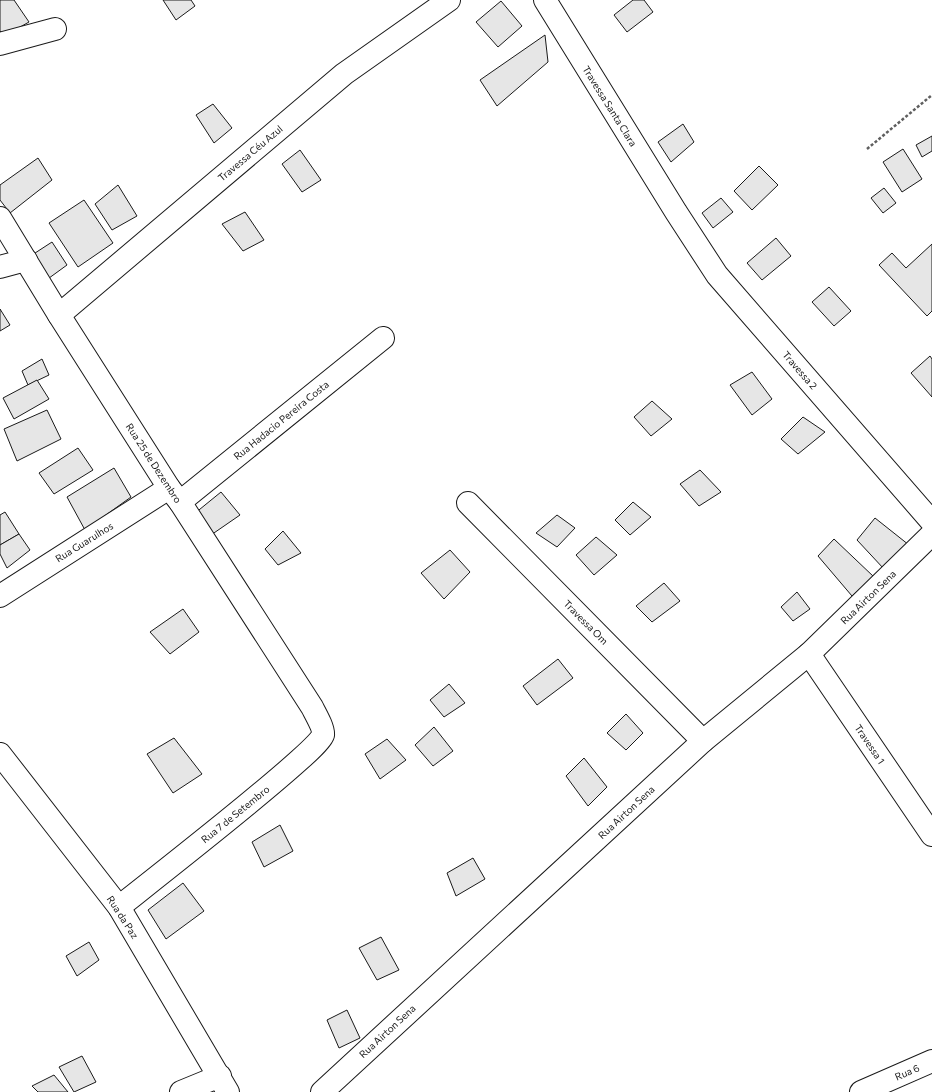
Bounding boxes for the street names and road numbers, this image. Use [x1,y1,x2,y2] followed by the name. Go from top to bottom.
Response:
[580,63,640,149] street label: Travessa Santa Clara
[215,122,285,184] street label: Travessa Céu Azul
[780,348,820,392] street label: Travessa 2
[231,378,331,462] street label: Rua Hadacio Pereira Costa
[124,421,184,505] street label: Rua 25 de Dezembro
[53,519,115,565] street label: Rua Guarulhos
[838,567,898,627] street label: Rua Airton Sena
[561,597,611,647] street label: Travessa Om
[852,722,888,766] street label: Travessa 1
[198,783,272,845] street label: Rua 7 de Setembro
[595,783,657,841] street label: Rua Airton Sena
[105,893,141,941] street label: Rua da Paz
[356,1002,418,1060] street label: Rua Airton Sena
[893,1062,921,1082] street label: Rua 6

